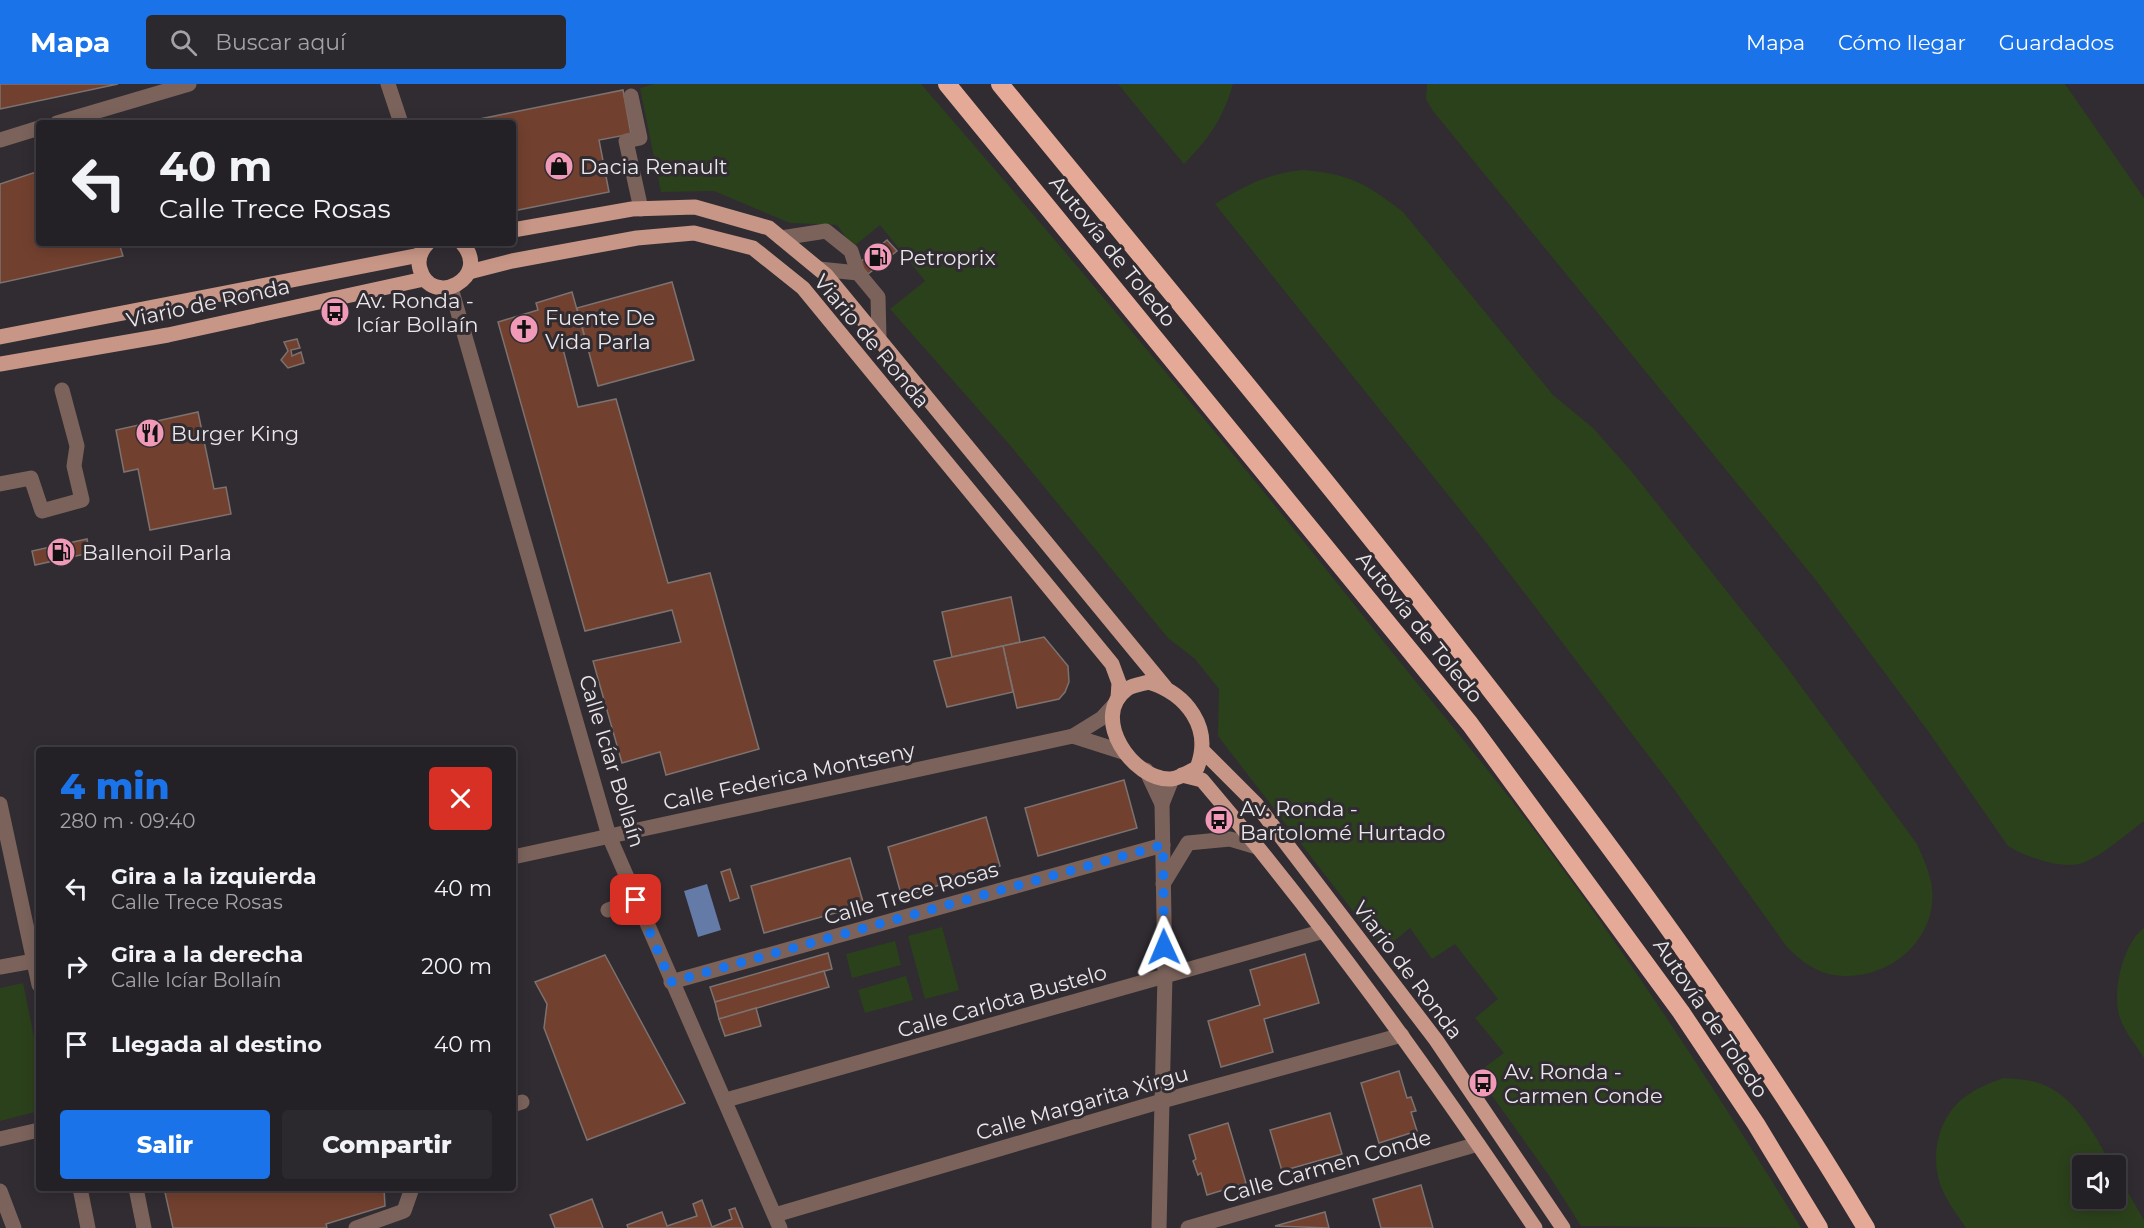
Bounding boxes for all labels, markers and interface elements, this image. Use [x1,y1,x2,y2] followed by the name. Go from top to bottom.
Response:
[146,15,566,69] search box
[30,25,110,59] text: Mapa
[167,26,200,59] icon: search
[215,29,346,56] text: Buscar aquí
[1746,30,1805,55] text: Mapa
[1838,30,1966,55] text: Cómo llegar
[1999,30,2114,55] text: Guardados
[159,140,272,192] text: 40 m
[60,144,138,222] icon: left
[543,150,575,182] shop icon: Dacia Renault
[580,154,728,179] place label: Dacia Renault
[1044,170,1182,332] street label: Autovía de Toledo
[159,192,391,225] text: Calle Trece Rosas
[862,241,894,273] fuel station icon: Petroprix
[899,245,996,270] place label: Petroprix
[809,269,935,413] street label: Viario de Ronda
[124,273,292,333] street label: Viario de Ronda
[356,288,479,337] place label: Av. Ronda - Icíar Bollaín
[319,296,351,328] bus stop icon: Av. Ronda - Icíar Bollaín
[545,305,655,354] place label: Fuente De Vida Parla
[508,313,540,345] church icon: Fuente De Vida Parla
[134,417,166,449] restaurant icon: Burger King
[171,421,299,446] place label: Burger King
[45,536,77,568] fuel station icon: Ballenoil Parla
[82,540,232,565] place label: Ballenoil Parla
[1351,546,1489,708] street label: Autovía de Toledo
[574,672,650,850] street label: Calle Icíar Bollaín
[661,737,918,815] street label: Calle Federica Montseny
[60,764,170,808] text: 4 min
[429,767,492,830] button: close
[1240,796,1445,845] place label: Av. Ronda - Bartolomé Hurtado
[1203,804,1235,836] bus stop icon: Av. Ronda - Bartolomé Hurtado
[60,809,195,833] text: 280 m · 09:40
[821,856,1001,930] street label: Calle Trece Rosas
[111,863,317,890] text: Gira a la izquierda
[60,872,93,905] icon: left
[610,874,661,925] pin
[434,875,492,902] text: 40 m
[619,883,652,916] icon: arrive
[111,890,283,914] text: Calle Trece Rosas
[1348,896,1468,1044] street label: Viario de Ronda
[1132,915,1196,979] position arrow
[1648,933,1774,1103] street label: Autovía de Toledo
[111,941,303,968] text: Gira a la derecha
[60,950,93,983] icon: right
[421,953,492,980] text: 200 m
[894,959,1110,1043] street label: Calle Carlota Bustelo
[111,968,282,992] text: Calle Icíar Bollaín
[60,1028,93,1061] icon: arrive
[111,1031,322,1058] text: Llegada al destino
[434,1031,492,1058] text: 40 m
[1504,1059,1663,1108] place label: Av. Ronda - Carmen Conde
[973,1061,1191,1145] street label: Calle Margarita Xirgu
[1467,1067,1499,1099] bus stop icon: Av. Ronda - Carmen Conde
[60,1110,270,1179] button: Salir
[282,1110,492,1179] button: Compartir
[1220,1124,1434,1208] street label: Calle Carmen Conde
[2072,1155,2126,1209] map controls
[2072,1155,2126,1209] button: sound

